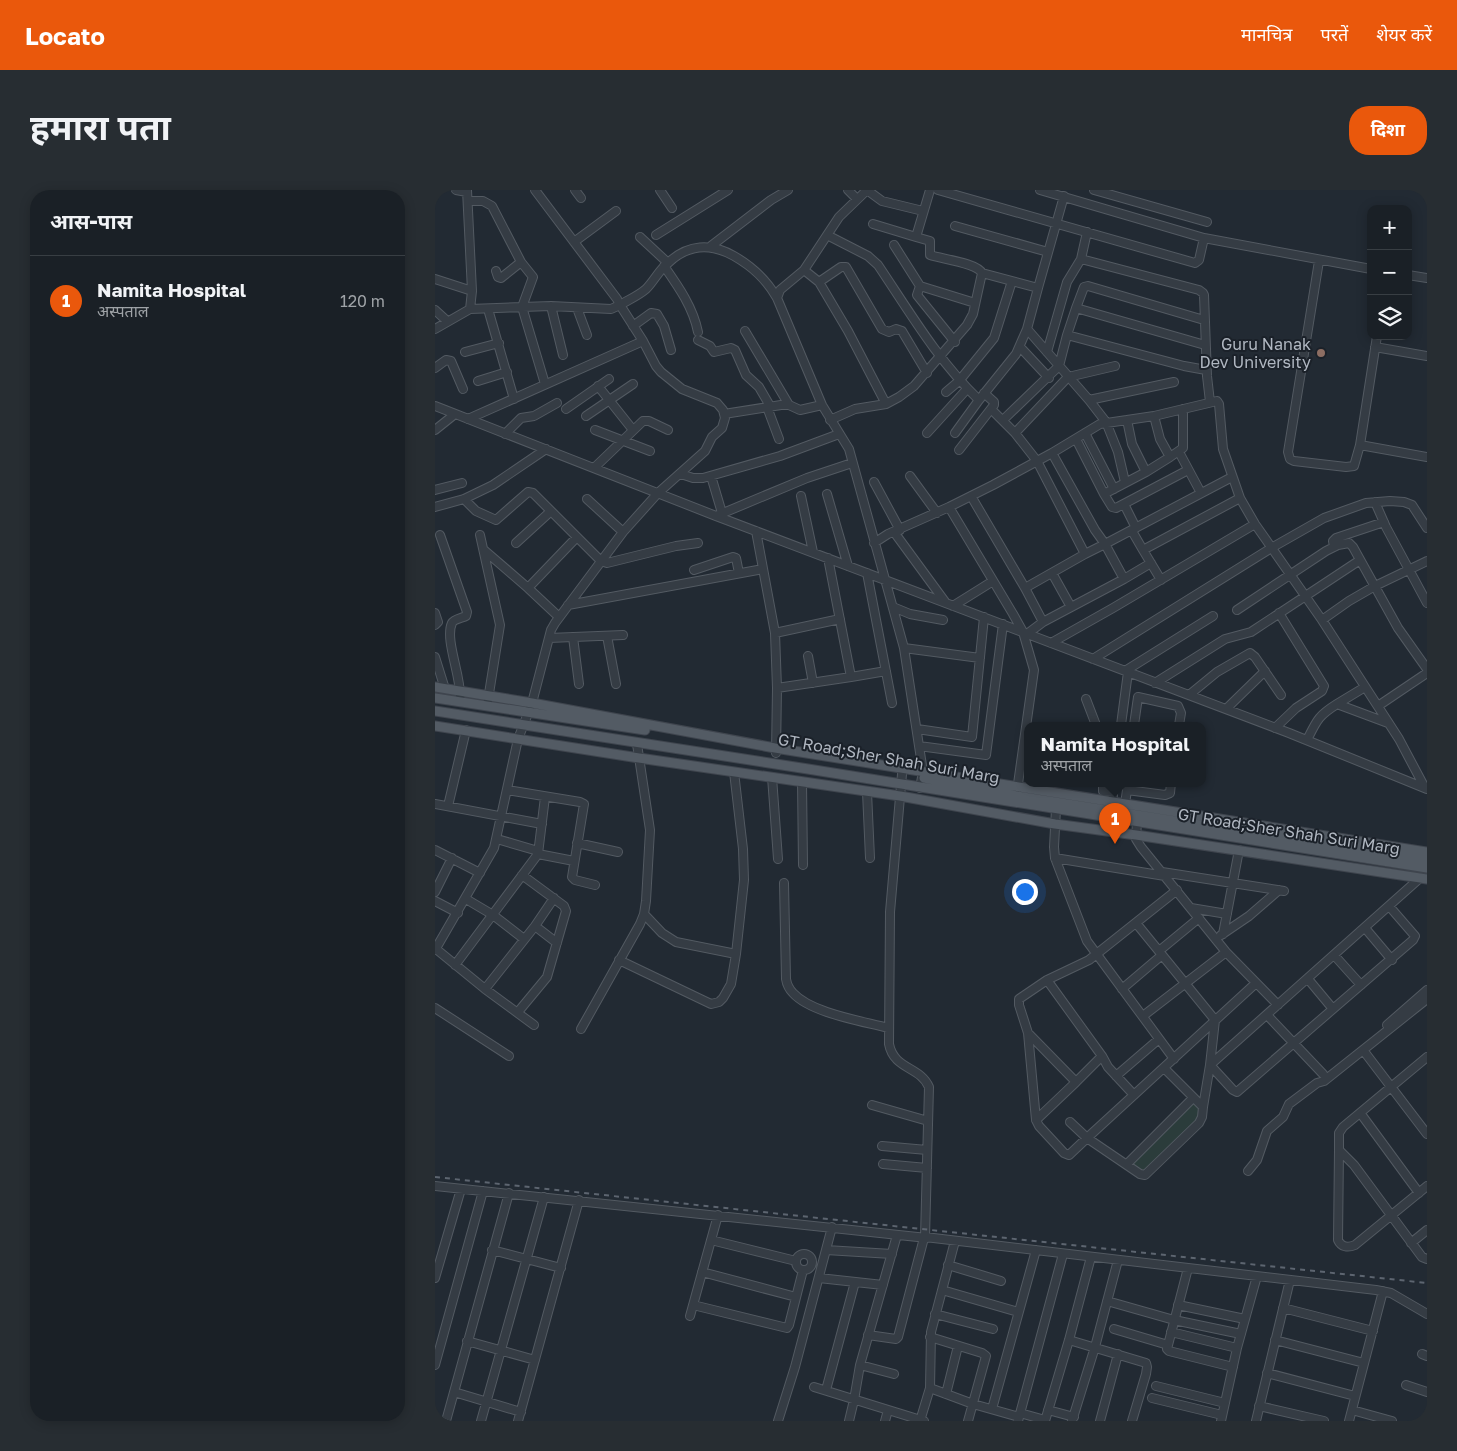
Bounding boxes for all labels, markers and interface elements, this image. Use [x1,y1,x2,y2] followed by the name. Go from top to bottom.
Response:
[25,21,105,50] text: Locato
[1241,23,1292,45] text: मानचित्र
[1320,23,1348,45] text: परतें
[1376,23,1432,45] text: शेयर करें
[30,106,171,148] text: हमारा पता
[1349,106,1427,155] button: दिशा
[1367,205,1412,340] map controls
[1367,205,1412,250] button: +
[50,208,132,234] text: आस-पास
[1367,250,1412,295] button: −
[97,278,246,301] text: Namita Hospital
[62,291,70,311] text: 1
[340,291,385,311] text: 120 m
[1367,295,1412,340] button: layers
[97,301,149,321] text: अस्पताल
[1199,334,1311,372] place label: Guru Nanak Dev University
[1315,347,1327,359] marker: Guru Nanak Dev University
[1024,722,1206,787] popup
[777,729,1001,787] street label: GT Road;Sher Shah Suri Marg
[1040,732,1190,755] text: Namita Hospital
[1040,755,1092,775] text: अस्पताल
[1099,803,1131,844] pin: 1
[1177,804,1401,858] street label: GT Road;Sher Shah Suri Marg
[1012,879,1038,905] your location

